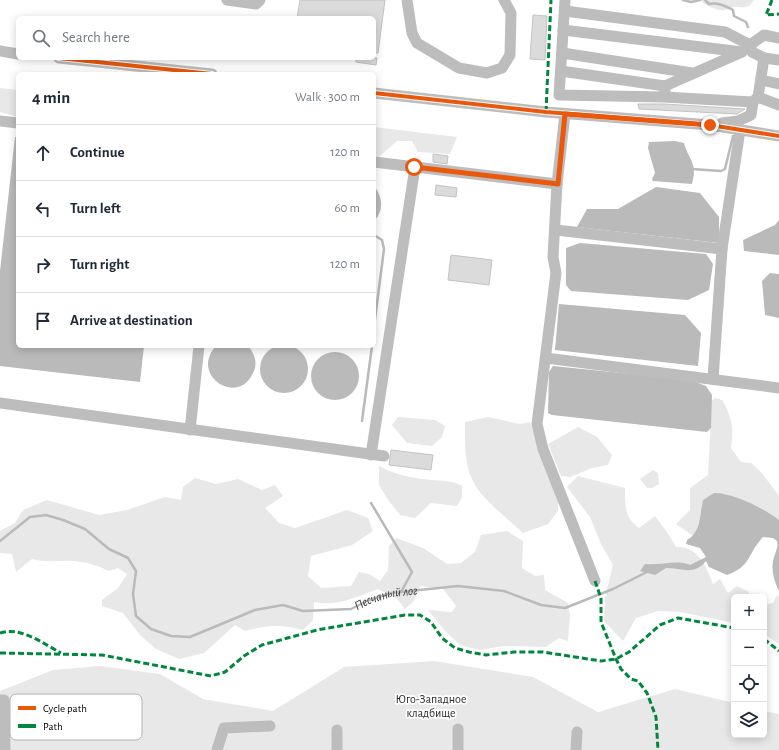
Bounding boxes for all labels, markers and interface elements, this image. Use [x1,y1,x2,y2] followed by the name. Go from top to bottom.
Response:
[16,16,376,60] search box
[30,27,52,49] icon: search
[62,30,130,45] text: Search here
[32,89,70,106] text: 4 min
[295,91,360,104] text: Walk · 300 m
[701,116,719,134] route end
[32,142,54,164] icon: ahead
[70,145,125,160] text: Continue
[330,146,360,159] text: 120 m
[405,158,423,176] route start
[32,198,54,220] icon: left
[70,201,121,216] text: Turn left
[334,202,360,215] text: 60 m
[32,254,54,276] icon: right
[70,257,129,272] text: Turn right
[330,258,360,271] text: 120 m
[32,310,54,332] icon: arrive
[70,313,193,328] text: Arrive at destination
[352,584,418,613] water label: Песчаный лог
[731,594,767,738] map controls
[731,594,767,630] button: +
[731,630,767,666] button: −
[731,666,767,702] button: locate
[396,693,466,719] park label: Юго-Западное кладбище
[10,694,142,740] legend
[731,702,767,738] button: layers
[43,703,87,714] text: Cycle path
[43,721,63,732] text: Path

